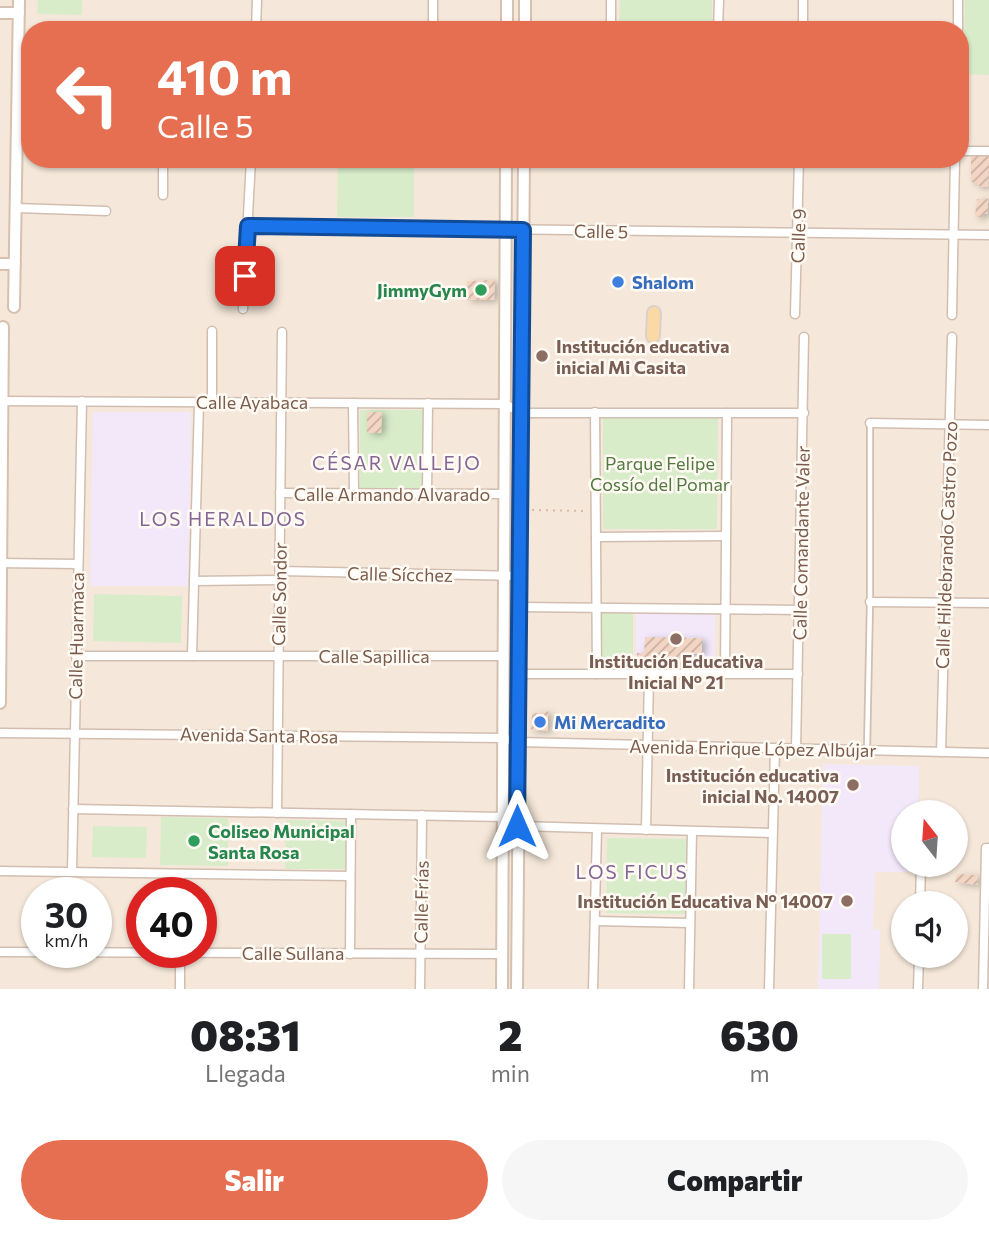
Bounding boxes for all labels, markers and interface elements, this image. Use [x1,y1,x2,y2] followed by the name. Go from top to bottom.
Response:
[157,45,292,105] text: 410 m
[42,49,133,140] icon: left
[157,105,253,145] text: Calle 5
[786,208,810,264] street label: Calle 9
[574,220,628,242] street label: Calle 5
[215,246,275,306] pin
[226,257,264,295] icon: arrive
[632,271,694,293] place label: Shalom
[610,274,626,290] marker: Shalom
[377,279,467,301] place label: JimmyGym
[473,282,489,298] marker: JimmyGym
[556,335,729,378] place label: Institución educativa inicial Mi Casita
[534,348,550,364] marker: Institución educativa inicial Mi Casita
[196,391,308,413] street label: Calle Ayabaca
[931,421,961,669] street label: Calle Hildebrando Castro Pozo
[788,445,814,641] street label: Calle Comandante Valer
[312,451,482,474] district label: CÉSAR VALLEJO
[590,452,730,495] park label: Parque Felipe Cossío del Pomar
[294,483,490,505] street label: Calle Armando Alvarado
[139,507,307,530] district label: LOS HERALDOS
[267,542,291,646] street label: Calle Sondor
[347,562,453,586] street label: Calle Sícchez
[64,572,88,700] street label: Calle Huarmaca
[668,631,684,647] marker: Institución Educativa Inicial Nº 21
[318,645,430,667] street label: Calle Sapillica
[589,650,763,693] place label: Institución Educativa Inicial Nº 21
[554,711,666,733] place label: Mi Mercadito
[532,714,548,730] marker: Mi Mercadito
[180,723,338,747] street label: Avenida Santa Rosa
[629,735,877,761] street label: Avenida Enrique López Albújar
[666,764,839,807] place label: Institución educativa inicial No. 14007
[845,777,861,793] marker: Institución educativa inicial No. 14007
[480,789,554,863] position arrow
[891,800,968,877] north arrow
[891,800,968,968] map controls
[208,820,355,863] place label: Coliseo Municipal Santa Rosa
[186,833,202,849] marker: Coliseo Municipal Santa Rosa
[409,860,433,944] street label: Calle Frías
[575,860,689,883] district label: LOS FICUS
[126,877,217,968] speed limit sign: 40
[577,890,833,912] place label: Institución Educativa Nº 14007
[891,891,968,968] button: sound
[45,892,88,935] text: 30
[839,893,855,909] marker: Institución Educativa Nº 14007
[45,929,88,951] text: km/h
[242,942,344,964] street label: Calle Sullana
[190,1008,301,1060] text: 08:31
[498,1008,523,1060] text: 2
[720,1008,799,1060] text: 630
[205,1059,286,1087] text: Llegada
[491,1059,530,1087] text: min
[749,1059,770,1087] text: m
[21,1140,488,1220] button: Salir
[502,1140,968,1220] button: Compartir

